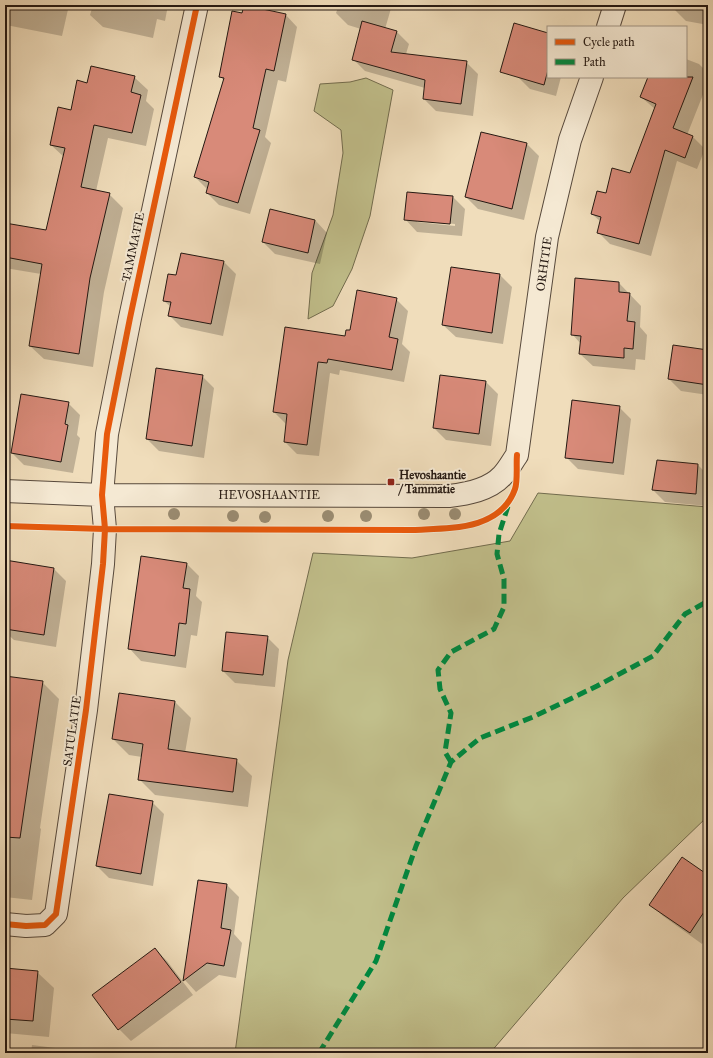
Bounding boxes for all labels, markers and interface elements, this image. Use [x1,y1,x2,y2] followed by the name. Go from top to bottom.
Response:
[547,26,687,78] legend
[583,35,635,49] text: Cycle path
[583,55,606,69] text: Path
[119,211,147,283] street label: TAMMATIE
[533,235,555,292] street label: ORHITIE
[397,468,466,496] place label: Hevoshaantie / Tammatie
[386,477,396,487] marker: Hevoshaantie / Tammatie
[218,488,320,502] street label: HEVOSHAANTIE
[60,694,84,767] street label: SATULATIE

